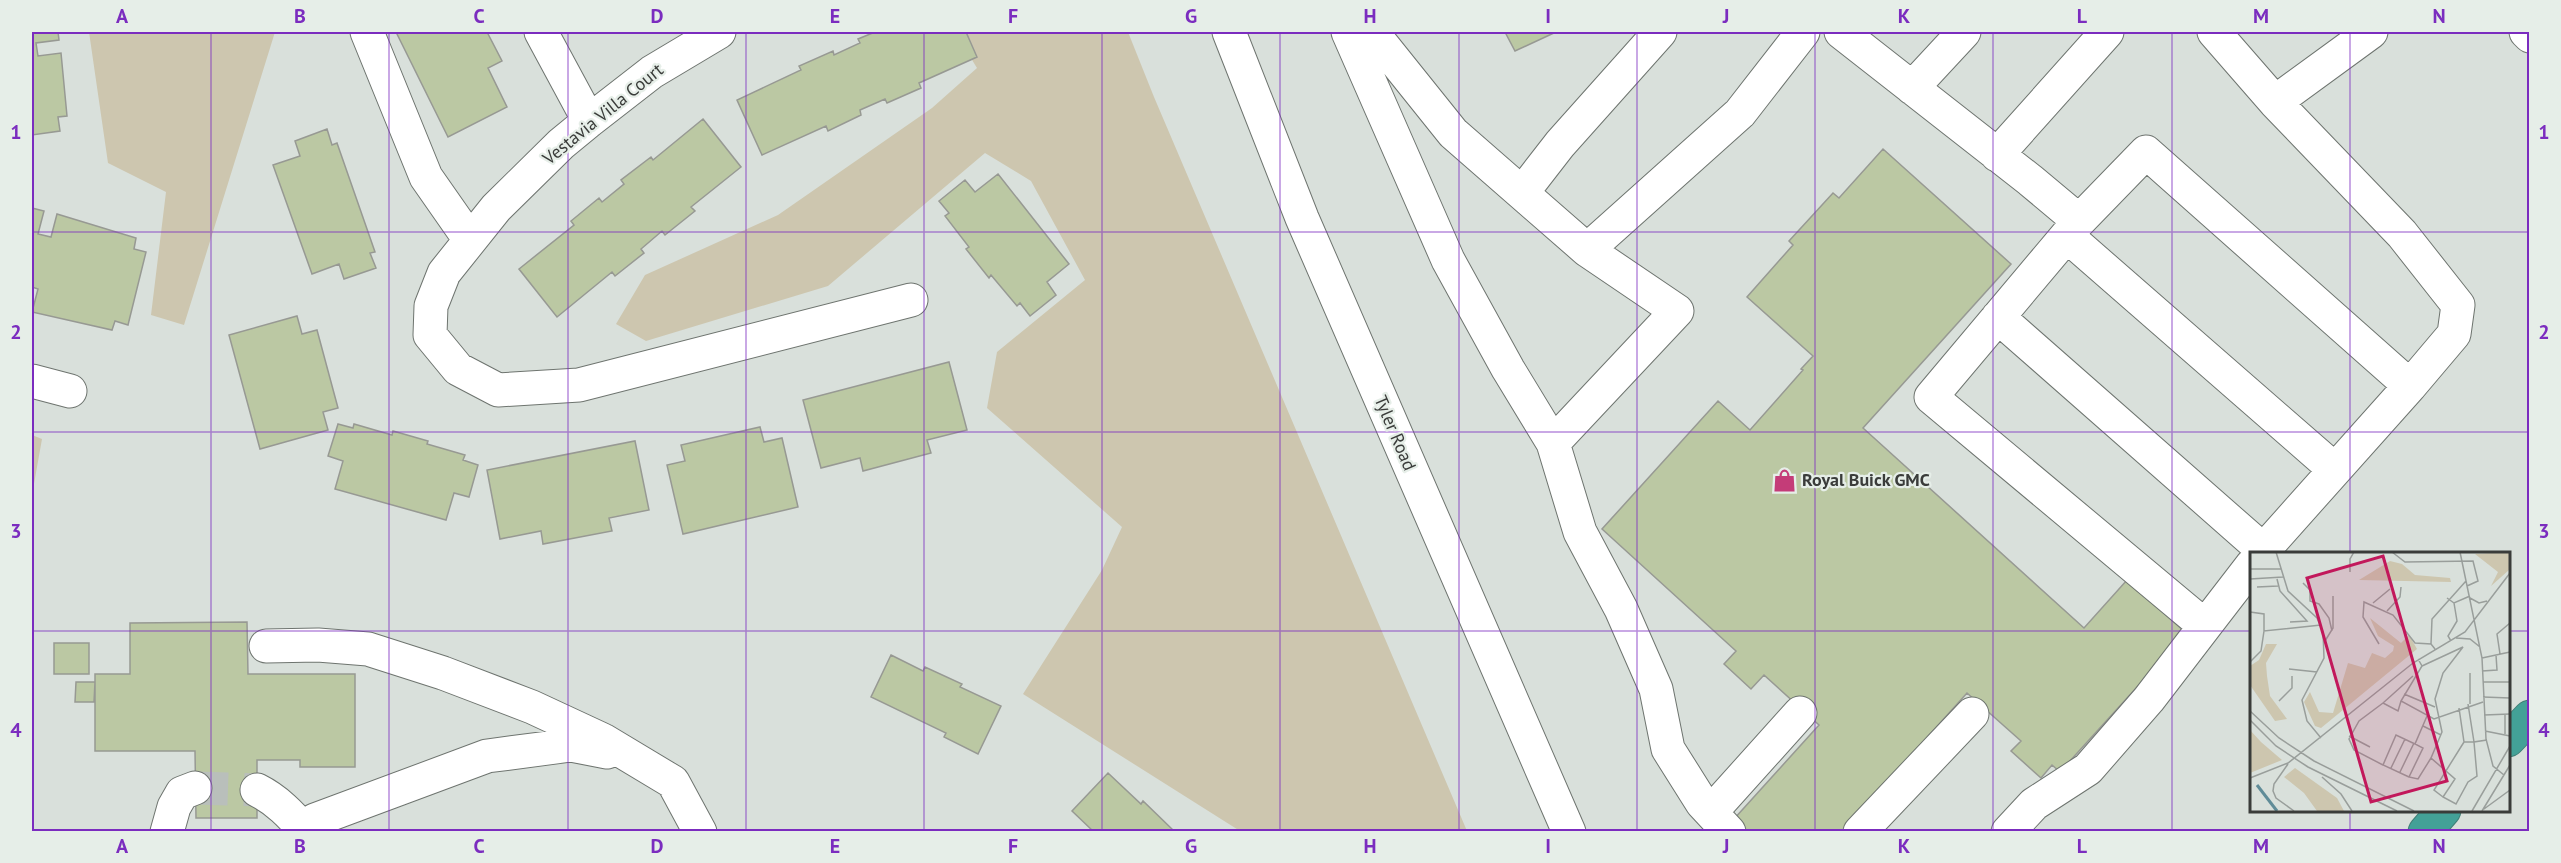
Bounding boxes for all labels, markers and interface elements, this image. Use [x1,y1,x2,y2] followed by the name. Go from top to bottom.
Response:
[116,3,129,29] text: A
[294,3,306,29] text: B
[473,3,485,29] text: C
[651,3,664,29] text: D
[830,3,840,29] text: E
[1008,3,1018,29] text: F
[1185,3,1197,29] text: G
[1363,3,1377,29] text: H
[1545,3,1551,29] text: I
[1722,3,1729,29] text: J
[1898,3,1911,29] text: K
[2077,3,2088,29] text: L
[2253,3,2269,29] text: M
[2432,3,2446,29] text: N
[537,58,668,170] street label: Vestavia Villa Court
[10,119,22,145] text: 1
[2538,119,2550,145] text: 1
[10,319,22,345] text: 2
[2538,319,2550,345] text: 2
[1369,392,1422,474] street label: Tyler Road
[1771,467,1797,493] shop icon: Royal Buick GMC
[1802,468,1930,491] place label: Royal Buick GMC
[10,518,22,544] text: 3
[2538,518,2550,544] text: 3
[2250,552,2510,812] inset map
[10,717,22,743] text: 4
[2538,717,2550,743] text: 4
[116,833,129,859] text: A
[294,833,306,859] text: B
[473,833,485,859] text: C
[651,833,664,859] text: D
[830,833,840,859] text: E
[1008,833,1018,859] text: F
[1185,833,1197,859] text: G
[1363,833,1377,859] text: H
[1545,833,1551,859] text: I
[1722,833,1729,859] text: J
[1898,833,1911,859] text: K
[2077,833,2088,859] text: L
[2253,833,2269,859] text: M
[2432,833,2446,859] text: N

